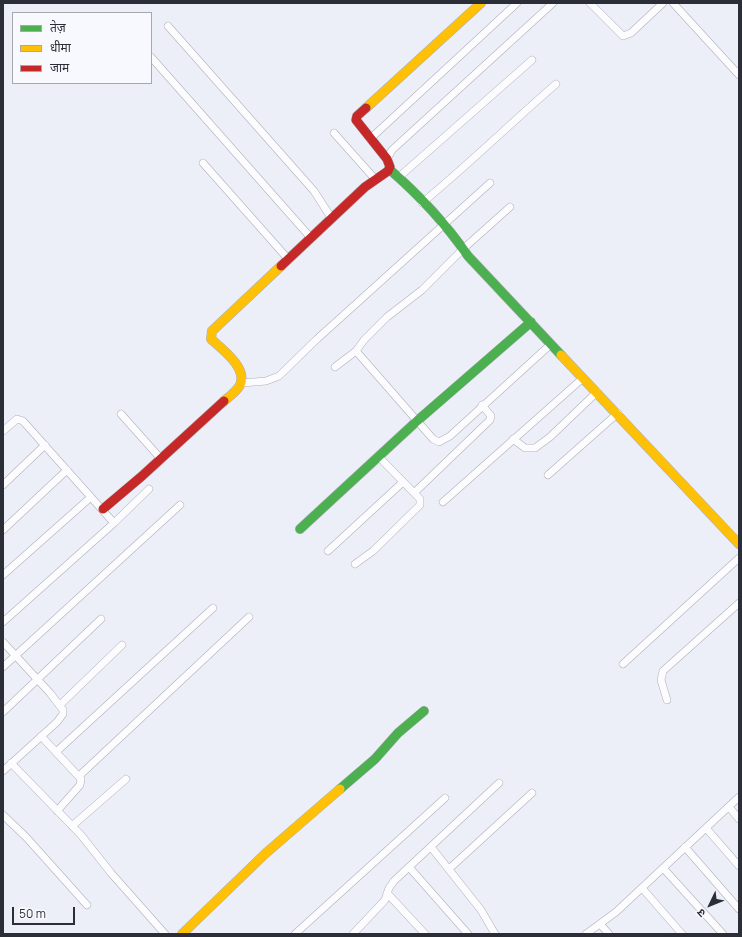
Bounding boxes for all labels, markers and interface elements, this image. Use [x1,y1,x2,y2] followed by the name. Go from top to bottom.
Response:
[12,12,152,84] legend
[50,19,66,36] text: तेज़
[50,39,71,56] text: धीमा
[50,59,69,76] text: जाम
[690,885,730,925] north arrow
[14,899,77,925] scale bar
[19,905,46,922] text: 50 m
[693,906,709,921] text: उ

